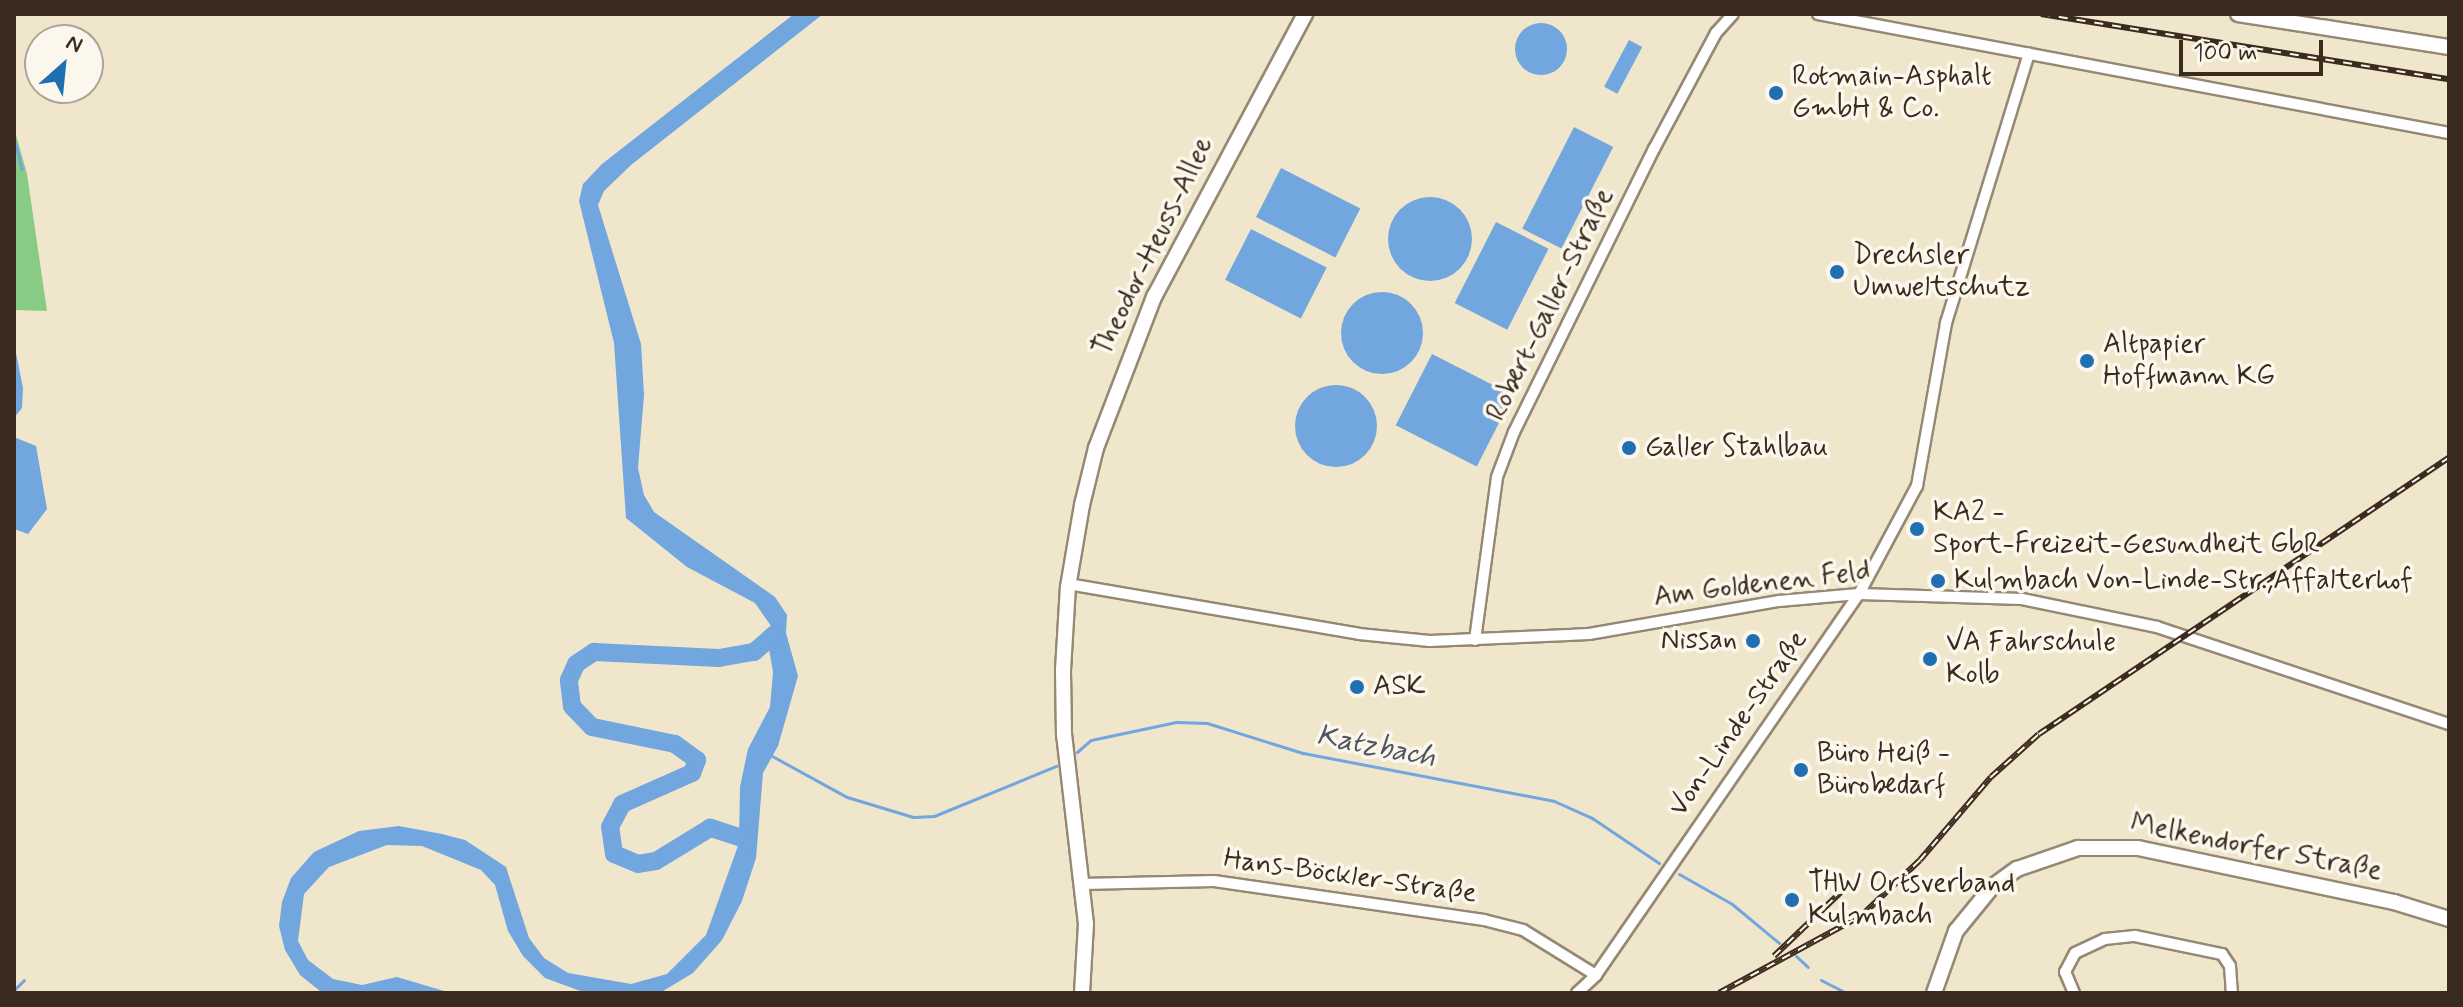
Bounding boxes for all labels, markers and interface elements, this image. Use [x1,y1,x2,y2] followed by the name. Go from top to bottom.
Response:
[24,24,104,104] north arrow
[2183,24,2327,74] scale bar
[61,29,87,60] text: N
[2193,38,2257,69] text: 100 m
[1792,60,1992,126] place label: Rotmain-Asphalt GmbH & Co.
[1767,84,1785,102] marker: Rotmain-Asphalt GmbH & Co.
[1086,132,1222,362] street label: Theodor-Heuss-Allee
[1480,183,1622,427] street label: Robert-Galler-Straße
[1853,239,2030,305] place label: Drechsler Umweltschutz
[1828,263,1846,281] marker: Drechsler Umweltschutz
[2103,328,2275,394] place label: Altpapier Hoffmann KG
[2078,352,2096,370] marker: Altpapier Hoffmann KG
[1645,431,1827,465] place label: Galler Stahlbau
[1620,439,1638,457] marker: Galler Stahlbau
[1933,496,2324,562] place label: KA2 - Sport-Freizeit-Gesundheit GbR
[1908,520,1926,538] marker: KA2 - Sport-Freizeit-Gesundheit GbR
[1654,555,1870,615] street label: Am Goldenen Feld
[1954,564,2413,598] place label: Kulmbach Von-Linde-Str.,Affalterhof
[1929,572,1947,590] marker: Kulmbach Von-Linde-Str.,Affalterhof
[1661,624,1737,658] place label: Nissan
[1662,625,1816,823] street label: Von-Linde-Straße
[1946,626,2118,692] place label: VA Fahrschule Kolb
[1744,632,1762,650] marker: Nissan
[1921,650,1939,668] marker: VA Fahrschule Kolb
[1373,670,1426,704] place label: ASK
[1348,678,1366,696] marker: ASK
[1313,718,1439,776] water label: Katzbach
[1817,737,1950,803] place label: Büro Heiß - Bürobedarf
[1792,761,1810,779] marker: Büro Heiß - Bürobedarf
[2130,808,2382,888] street label: Melkendorfer Straße
[1221,843,1479,911] street label: Hans-Böckler-Straße
[1808,867,2015,933] place label: THW Ortsverband Kulmbach
[1783,891,1801,909] marker: THW Ortsverband Kulmbach

